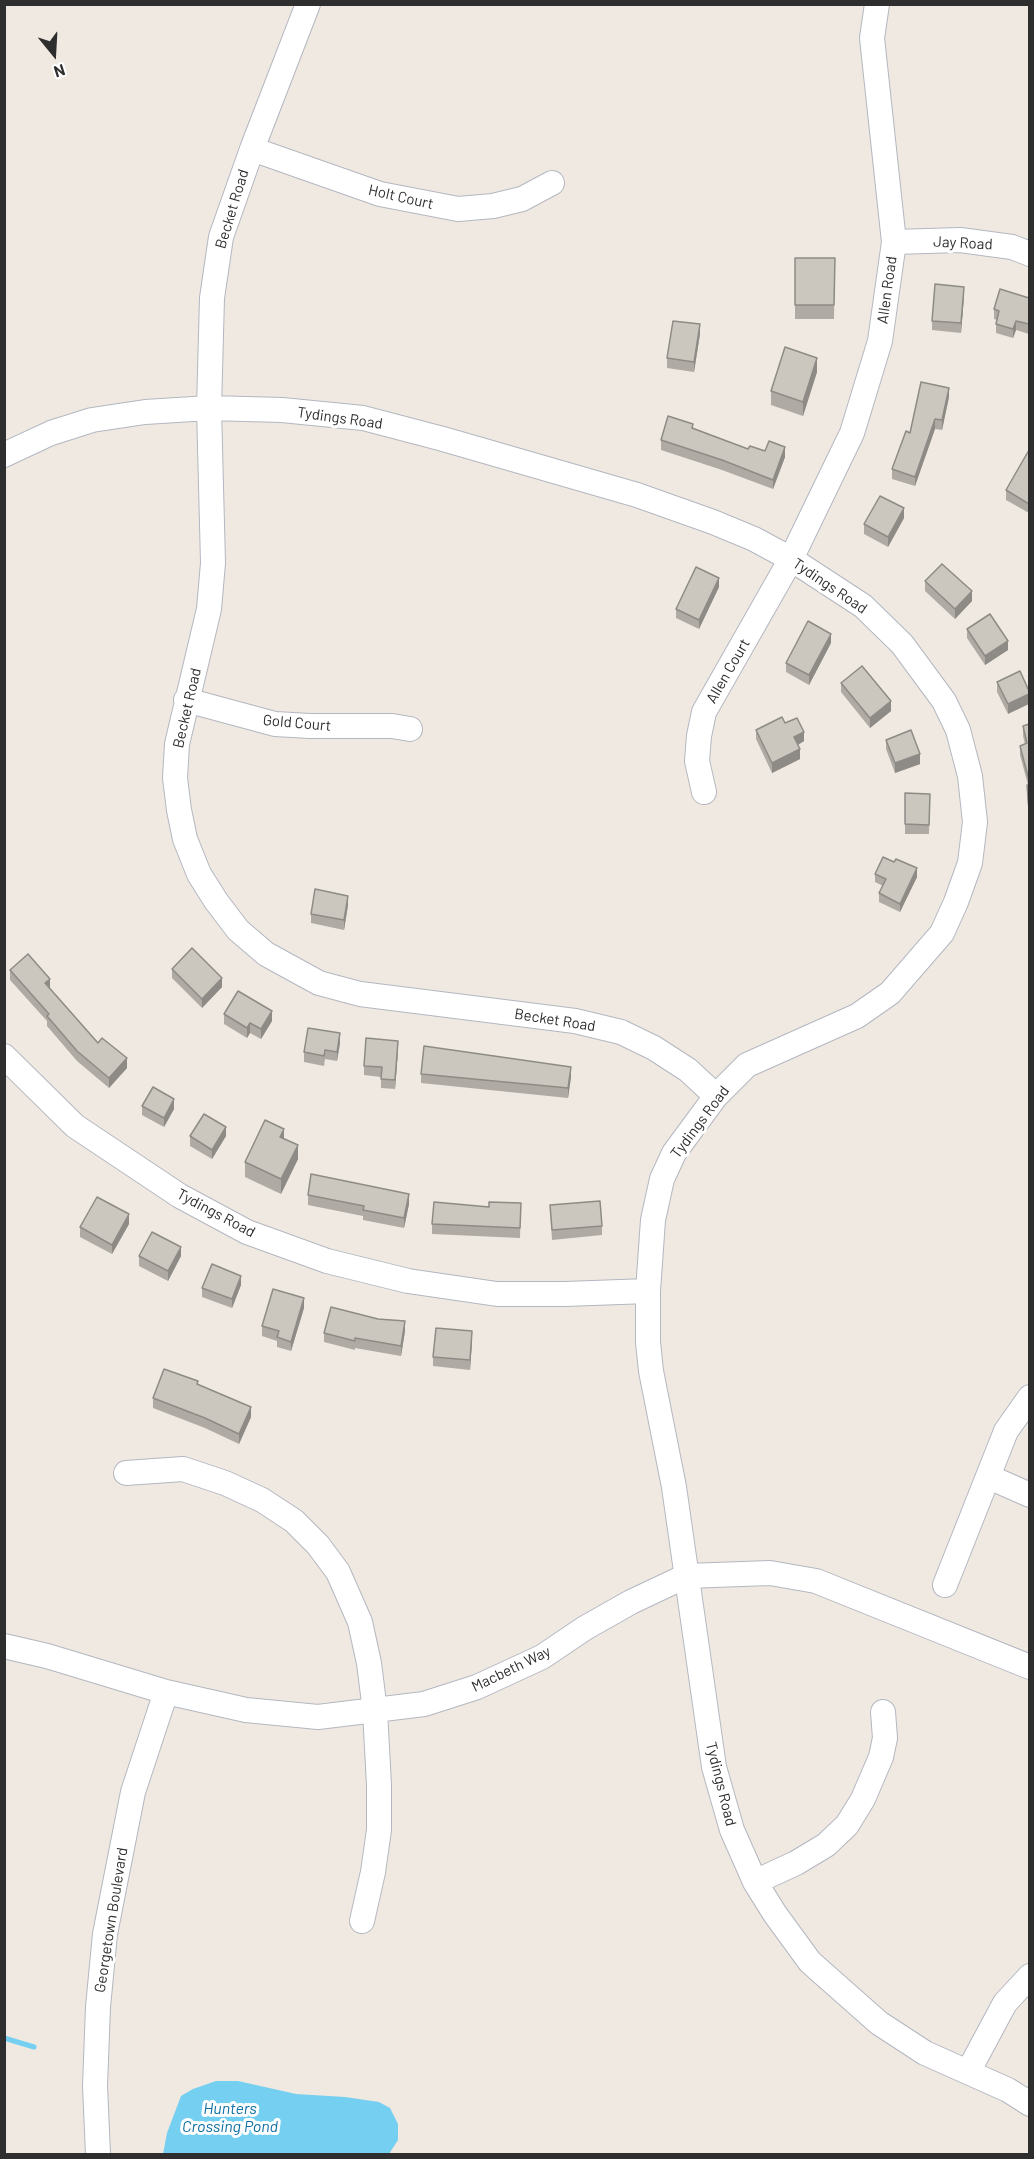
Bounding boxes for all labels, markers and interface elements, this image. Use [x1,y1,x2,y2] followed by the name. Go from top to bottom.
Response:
[24,24,84,84] north arrow
[52,61,68,82] text: N
[211,167,253,251] street label: Becket Road
[367,181,435,213] street label: Holt Court
[933,232,993,254] street label: Jay Road
[873,255,901,325] street label: Allen Road
[296,403,384,433] street label: Tydings Road
[789,554,871,618] street label: Tydings Road
[702,636,754,706] street label: Allen Court
[169,666,205,750] street label: Becket Road
[262,711,332,735] street label: Gold Court
[513,1005,597,1035] street label: Becket Road
[667,1082,733,1162] street label: Tydings Road
[174,1185,258,1241] street label: Tydings Road
[469,1642,553,1696] street label: Macbeth Way
[702,1740,740,1828] street label: Tydings Road
[91,1846,131,1994] street label: Georgetown Boulevard
[182,2099,278,2137] water label: Hunters Crossing Pond

